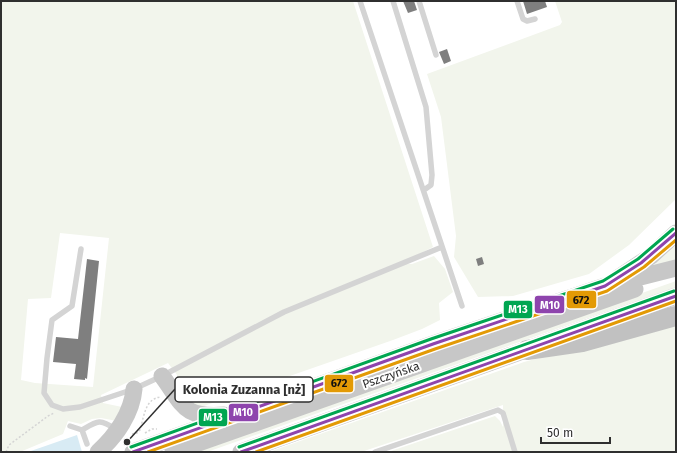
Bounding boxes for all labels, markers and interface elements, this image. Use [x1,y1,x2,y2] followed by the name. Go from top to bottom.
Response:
[566,290,597,309] line badge: 672
[573,294,590,307] text: 672
[534,295,565,314] line badge: M10
[540,299,561,312] text: M10
[503,300,533,319] line badge: M13
[508,303,528,316] text: M13
[361,359,421,391] street label: Pszczyńska
[324,374,354,393] line badge: 672
[175,377,313,402] callout: Kolonia Zuzanna [nż]
[331,377,348,390] text: 672
[183,382,305,397] text: Kolonia Zuzanna [nż]
[228,403,259,422] line badge: M10
[233,406,254,419] text: M10
[198,408,228,427] line badge: M13
[203,411,223,424] text: M13
[541,419,610,445] scale bar
[547,426,573,440] text: 50 m

